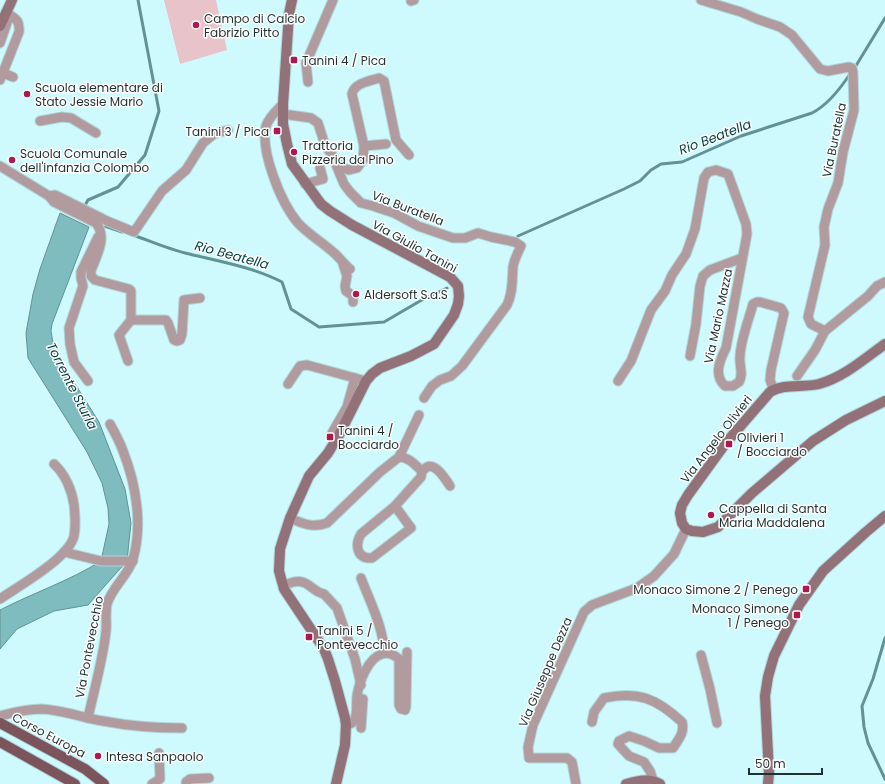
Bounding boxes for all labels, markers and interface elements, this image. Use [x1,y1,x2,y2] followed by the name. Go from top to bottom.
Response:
[204,10,306,41] place label: Campo di Calcio Fabrizio Pitto
[191,20,201,30] marker: Campo di Calcio Fabrizio Pitto
[302,52,386,69] place label: Tanini 4 / Pica
[289,55,299,65] marker: Tanini 4 / Pica
[35,79,163,110] place label: Scuola elementare di Stato Jessie Mario
[22,89,32,99] marker: Scuola elementare di Stato Jessie Mario
[818,101,850,179] street label: Via Buratella
[676,114,754,160] water label: Rio Beatella
[185,123,269,140] place label: Tanini 3 / Pica
[272,126,282,136] marker: Tanini 3 / Pica
[302,137,394,168] place label: Trattoria Pizzeria da Pino
[20,145,150,176] place label: Scuola Comunale dell'infanzia Colombo
[289,147,299,157] marker: Trattoria Pizzeria da Pino
[7,155,17,165] marker: Scuola Comunale dell'infanzia Colombo
[370,186,446,230] street label: Via Buratella
[369,216,461,276] street label: Via Giulio Tanini
[193,236,271,274] water label: Rio Beatella
[700,267,736,365] street label: Via Mario Mazza
[364,286,448,303] place label: Aldersoft S.a.S
[351,289,361,299] marker: Aldersoft S.a.S
[42,339,102,433] water label: Torrente Sturla
[676,391,756,487] street label: Via Angelo Olivieri
[338,422,399,453] place label: Tanini 4 / Bocciardo
[737,429,807,460] place label: Olivieri 1 / Bocciardo
[325,432,335,442] marker: Tanini 4 / Bocciardo
[724,439,734,449] marker: Olivieri 1 / Bocciardo
[719,500,827,531] place label: Cappella di Santa Maria Maddalena
[706,510,716,520] marker: Cappella di Santa Maria Maddalena
[633,581,798,598] place label: Monaco Simone 2 / Penego
[801,584,811,594] marker: Monaco Simone 2 / Penego
[71,594,107,699] street label: Via Pontevecchio
[692,600,789,631] place label: Monaco Simone 1 / Penego
[792,610,802,620] marker: Monaco Simone 1 / Penego
[514,614,576,730] street label: Via Giuseppe Dezza
[317,622,398,653] place label: Tanini 5 / Pontevecchio
[304,632,314,642] marker: Tanini 5 / Pontevecchio
[9,709,89,761] street label: Corso Europa
[106,748,204,765] place label: Intesa Sanpaolo
[749,750,822,776] scale bar
[93,751,103,761] marker: Intesa Sanpaolo
[755,755,786,772] text: 50 m

